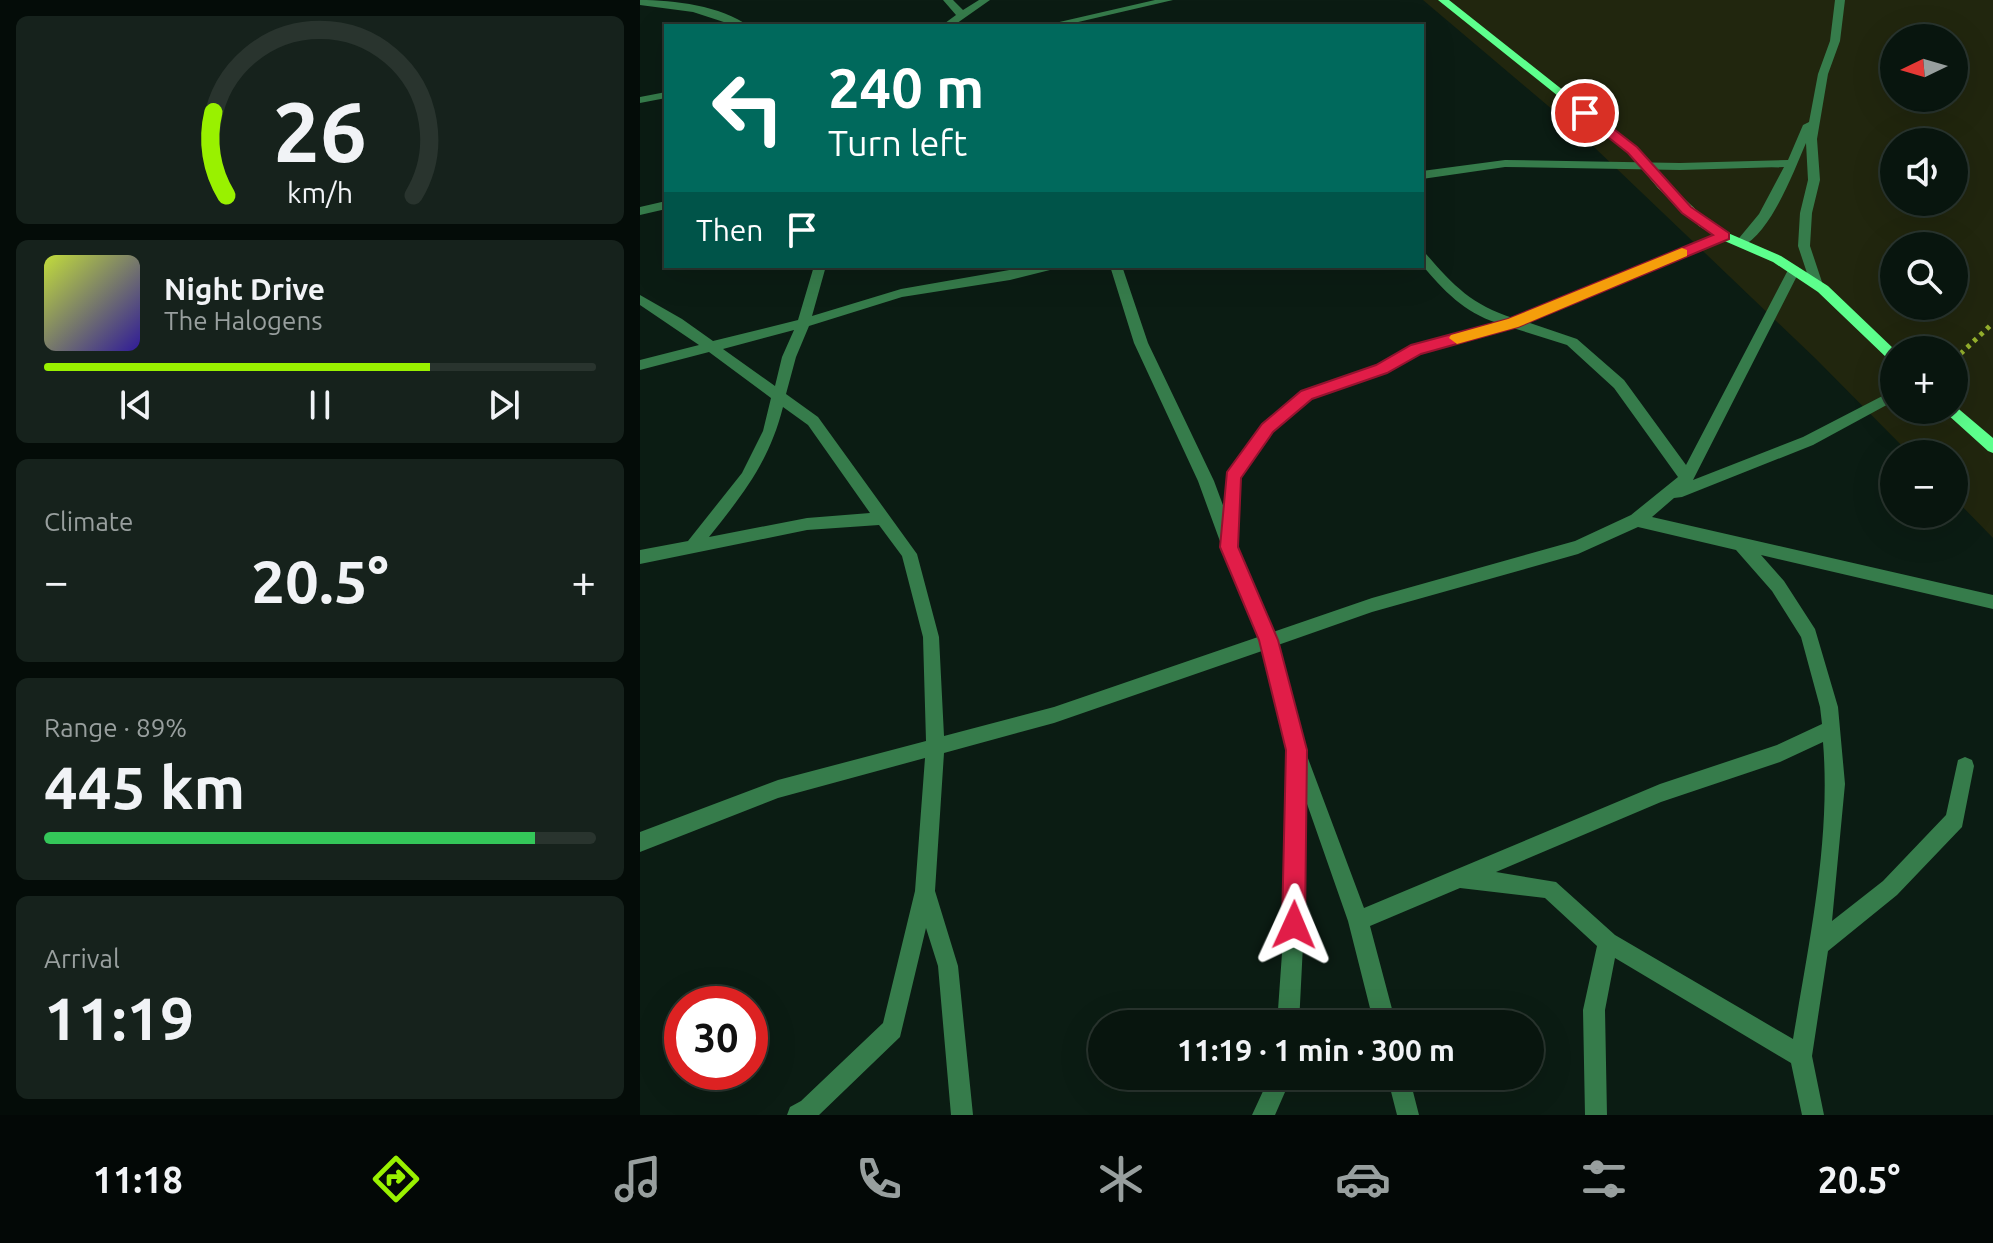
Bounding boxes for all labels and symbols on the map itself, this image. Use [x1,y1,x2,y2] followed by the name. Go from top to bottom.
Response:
[1880,24,1968,112] north arrow
[1551,79,1619,147] pin
[1252,883,1336,967] position arrow
[664,986,768,1090] speed limit sign: 30

